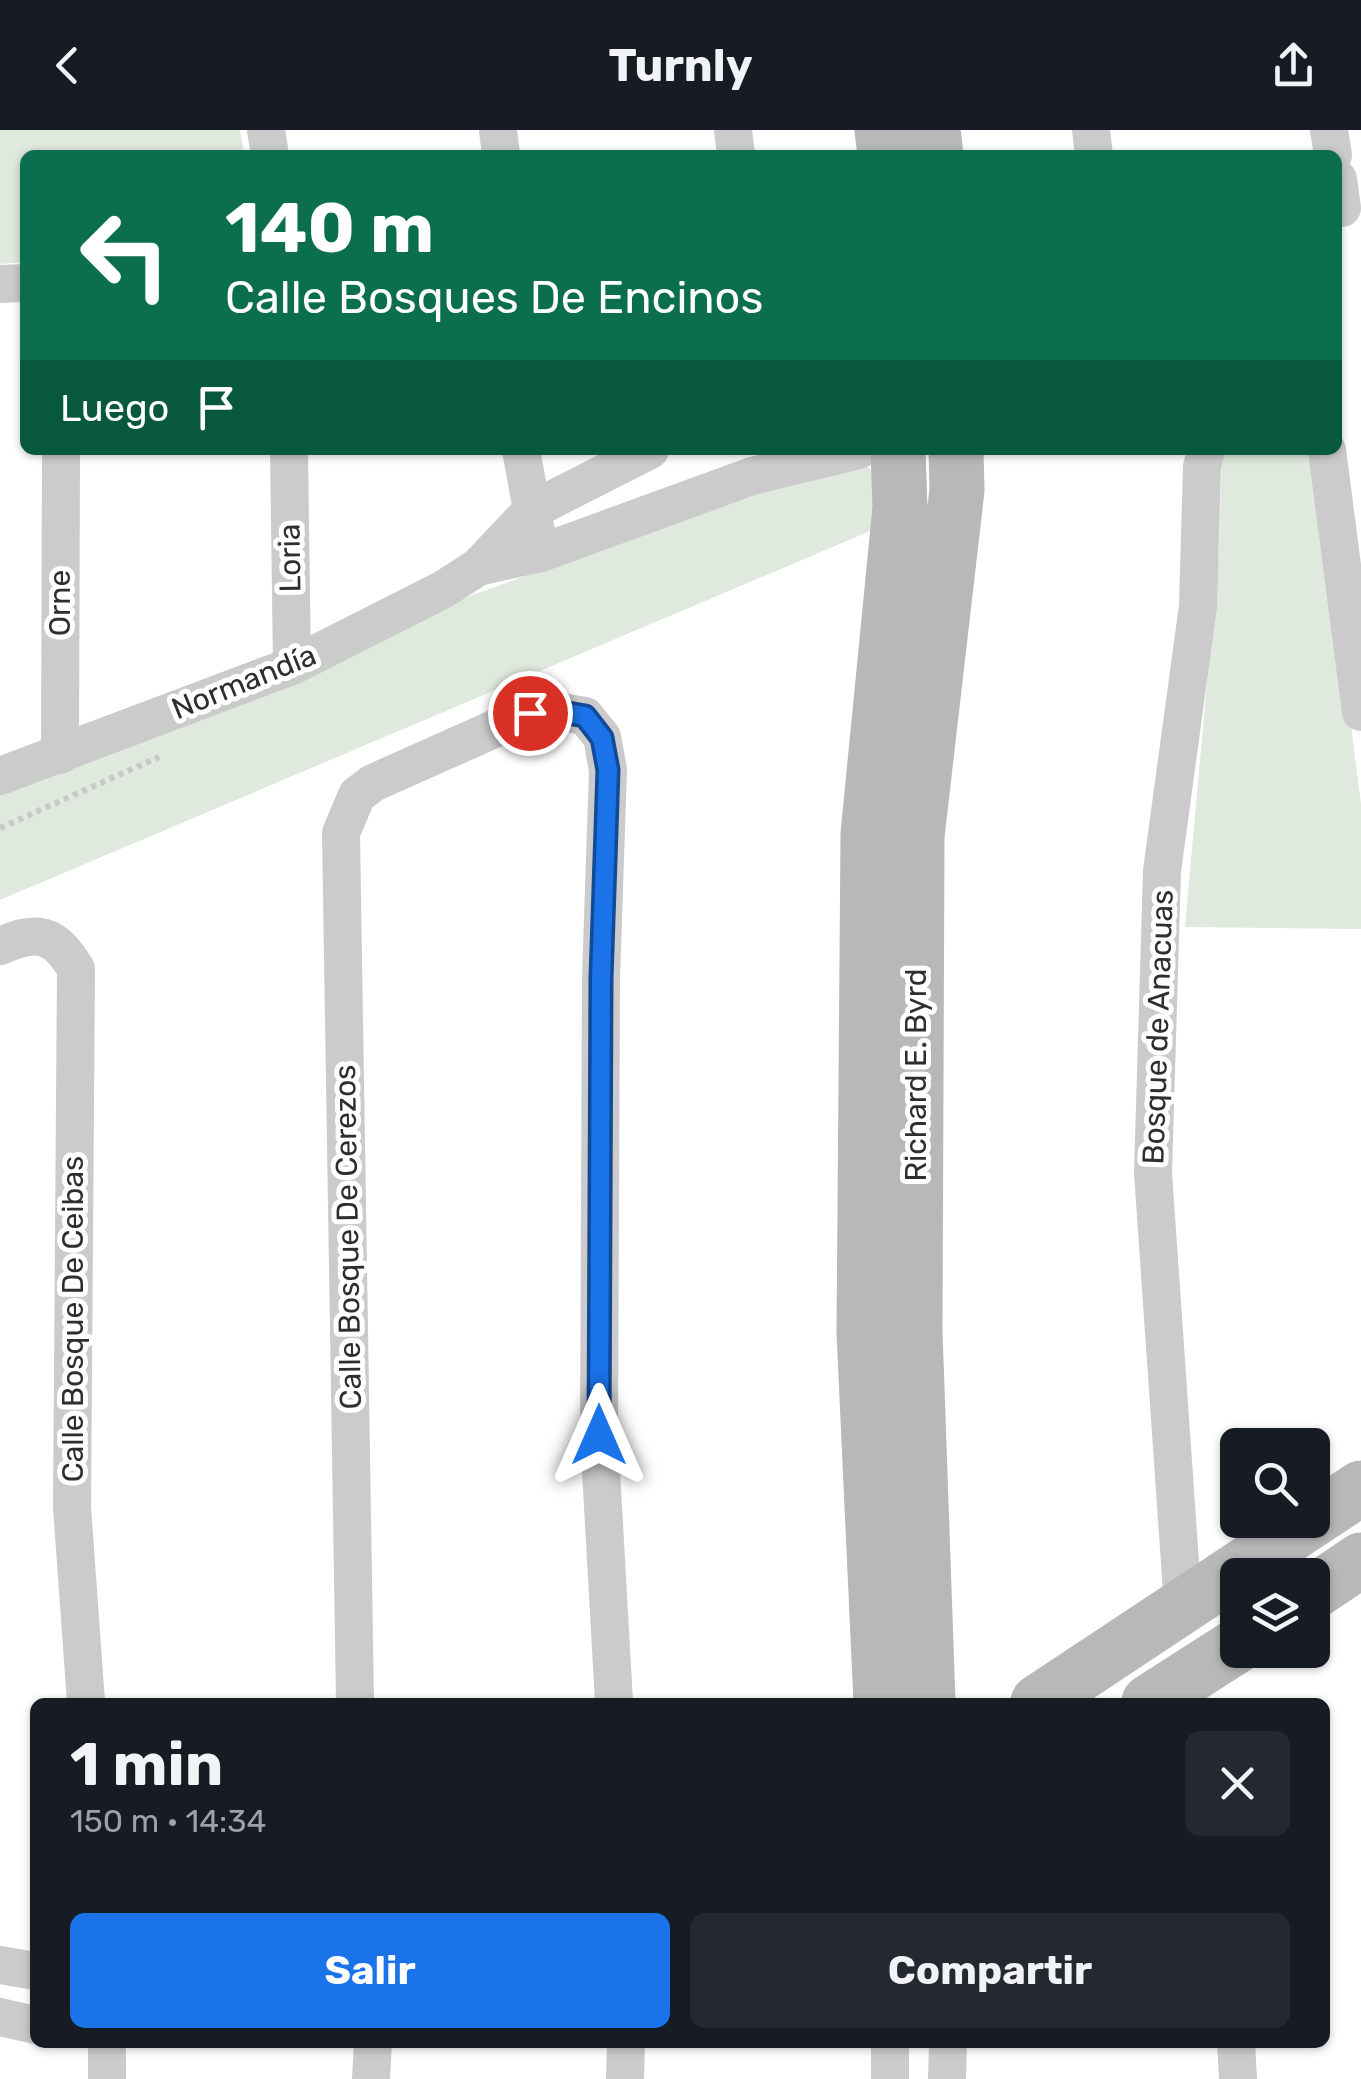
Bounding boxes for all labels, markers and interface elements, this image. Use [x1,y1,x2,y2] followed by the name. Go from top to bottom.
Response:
[40,38,95,93] icon: back
[1266,38,1321,93] icon: share
[608,39,753,92] text: Turnly
[225,187,434,270] text: 140 m
[60,190,190,320] icon: left
[225,271,763,324] text: Calle Bosques De Encinos
[189,380,244,435] icon: arrive
[60,385,169,431] text: Luego
[271,523,309,593] street label: Loria
[42,570,78,636] street label: Orne
[167,637,321,727] street label: Normandía
[488,671,573,756] pin
[503,686,558,741] icon: arrive
[1135,889,1181,1165] street label: Bosque de Anacuas
[898,968,934,1182] street label: Richard E. Byrd
[327,1064,369,1410] street label: Calle Bosque De Cerezos
[55,1156,91,1482] street label: Calle Bosque De Ceibas
[547,1383,651,1487] position arrow
[1220,1428,1330,1668] map controls
[1220,1428,1330,1538] button: search
[1220,1558,1330,1668] button: layers
[70,1729,223,1800] text: 1 min
[1185,1731,1290,1836] button: close
[70,1802,266,1840] text: 150 m · 14:34
[70,1913,670,2028] button: Salir
[690,1913,1290,2028] button: Compartir

